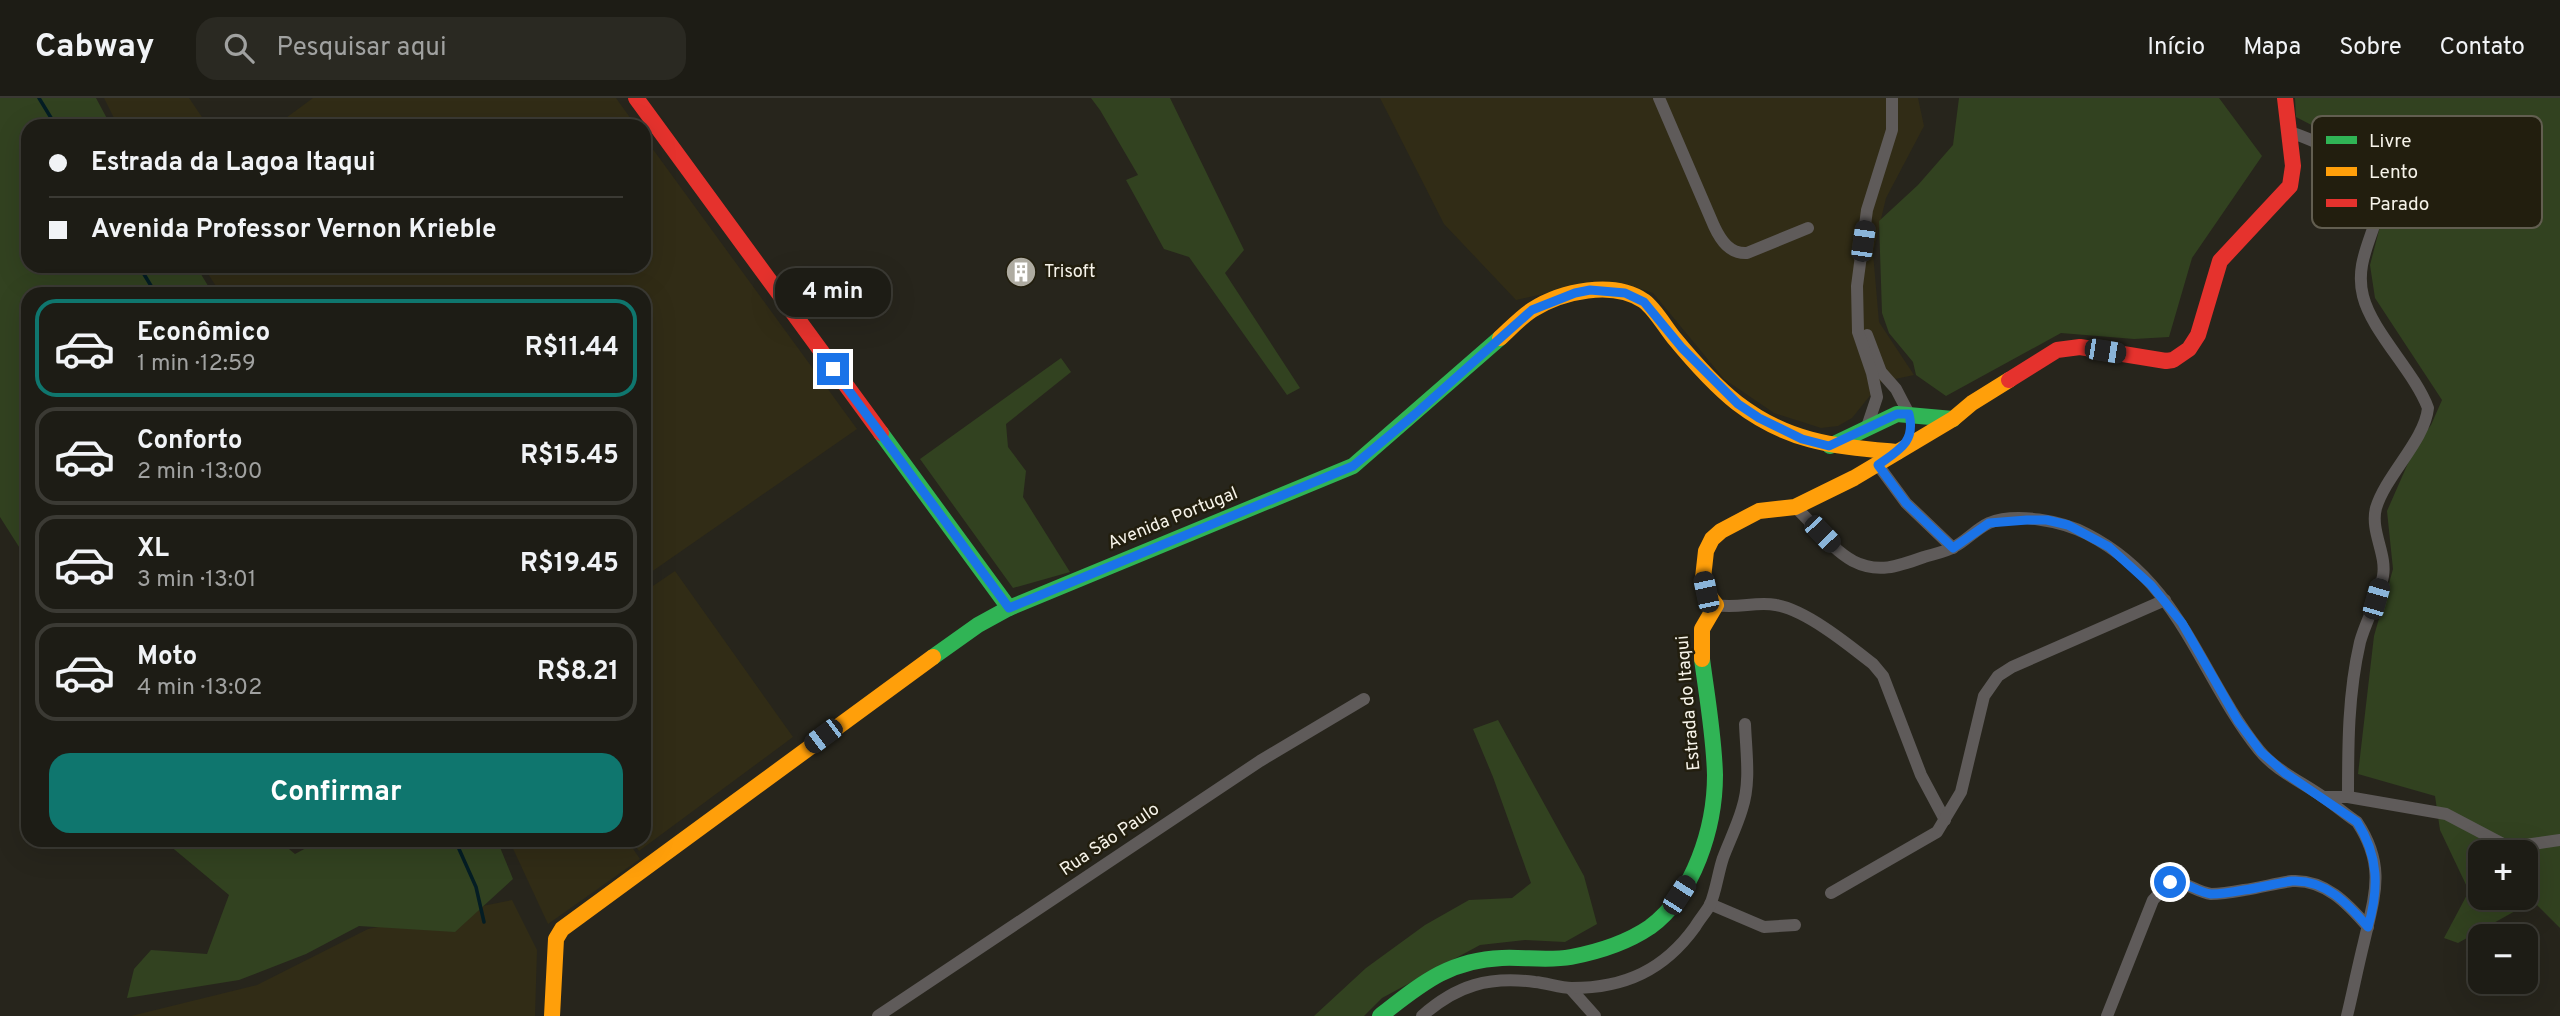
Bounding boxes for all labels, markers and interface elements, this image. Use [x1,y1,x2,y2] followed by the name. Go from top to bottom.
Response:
[196,17,686,80] search box
[35,27,154,69] text: Cabway
[220,29,258,67] icon: search
[276,32,447,65] text: Pesquisar aqui
[2147,33,2205,63] text: Início
[2243,33,2301,63] text: Mapa
[2339,33,2402,63] text: Sobre
[2440,33,2525,63] text: Contato
[2312,116,2542,228] legend
[2369,130,2412,154] text: Livre
[91,147,376,180] text: Estrada da Lagoa Itaqui
[2369,161,2418,185] text: Lento
[2369,193,2429,217] text: Parado
[91,214,496,247] text: Avenida Professor Vernon Krieble
[1850,219,1877,263] car
[1004,255,1038,289] building icon: Trisoft
[1044,261,1096,284] place label: Trisoft
[775,268,891,316] callout: 4 min
[803,278,863,307] text: 4 min
[53,317,116,380] icon: car
[137,317,270,350] text: Econômico
[525,332,619,365] text: R$11.44
[2083,337,2128,365] car
[137,350,256,379] text: 1 min · 12:59
[817,353,849,385] route end
[53,425,116,488] icon: car
[137,425,243,458] text: Conforto
[520,440,619,473] text: R$15.45
[137,458,263,487] text: 2 min · 13:00
[1105,482,1241,556] street label: Avenida Portugal
[1800,512,1845,556] car
[53,533,116,596] icon: car
[137,533,169,566] text: XL
[520,548,619,581] text: R$19.45
[137,566,256,595] text: 3 min · 13:01
[1692,569,1721,615] car
[2361,576,2392,622] car
[1672,634,1706,772] street label: Estrada do Itaqui
[53,641,116,704] icon: car
[137,641,197,674] text: Moto
[537,656,619,689] text: R$8.21
[137,674,262,703] text: 4 min · 13:02
[800,715,847,757] car
[49,753,623,833] button: Confirmar
[1056,798,1164,882] street label: Rua São Paulo
[2468,840,2538,994] map controls
[2468,840,2538,910] button: +
[2154,866,2186,898] route start
[1659,872,1700,918] car
[2468,924,2538,994] button: −

